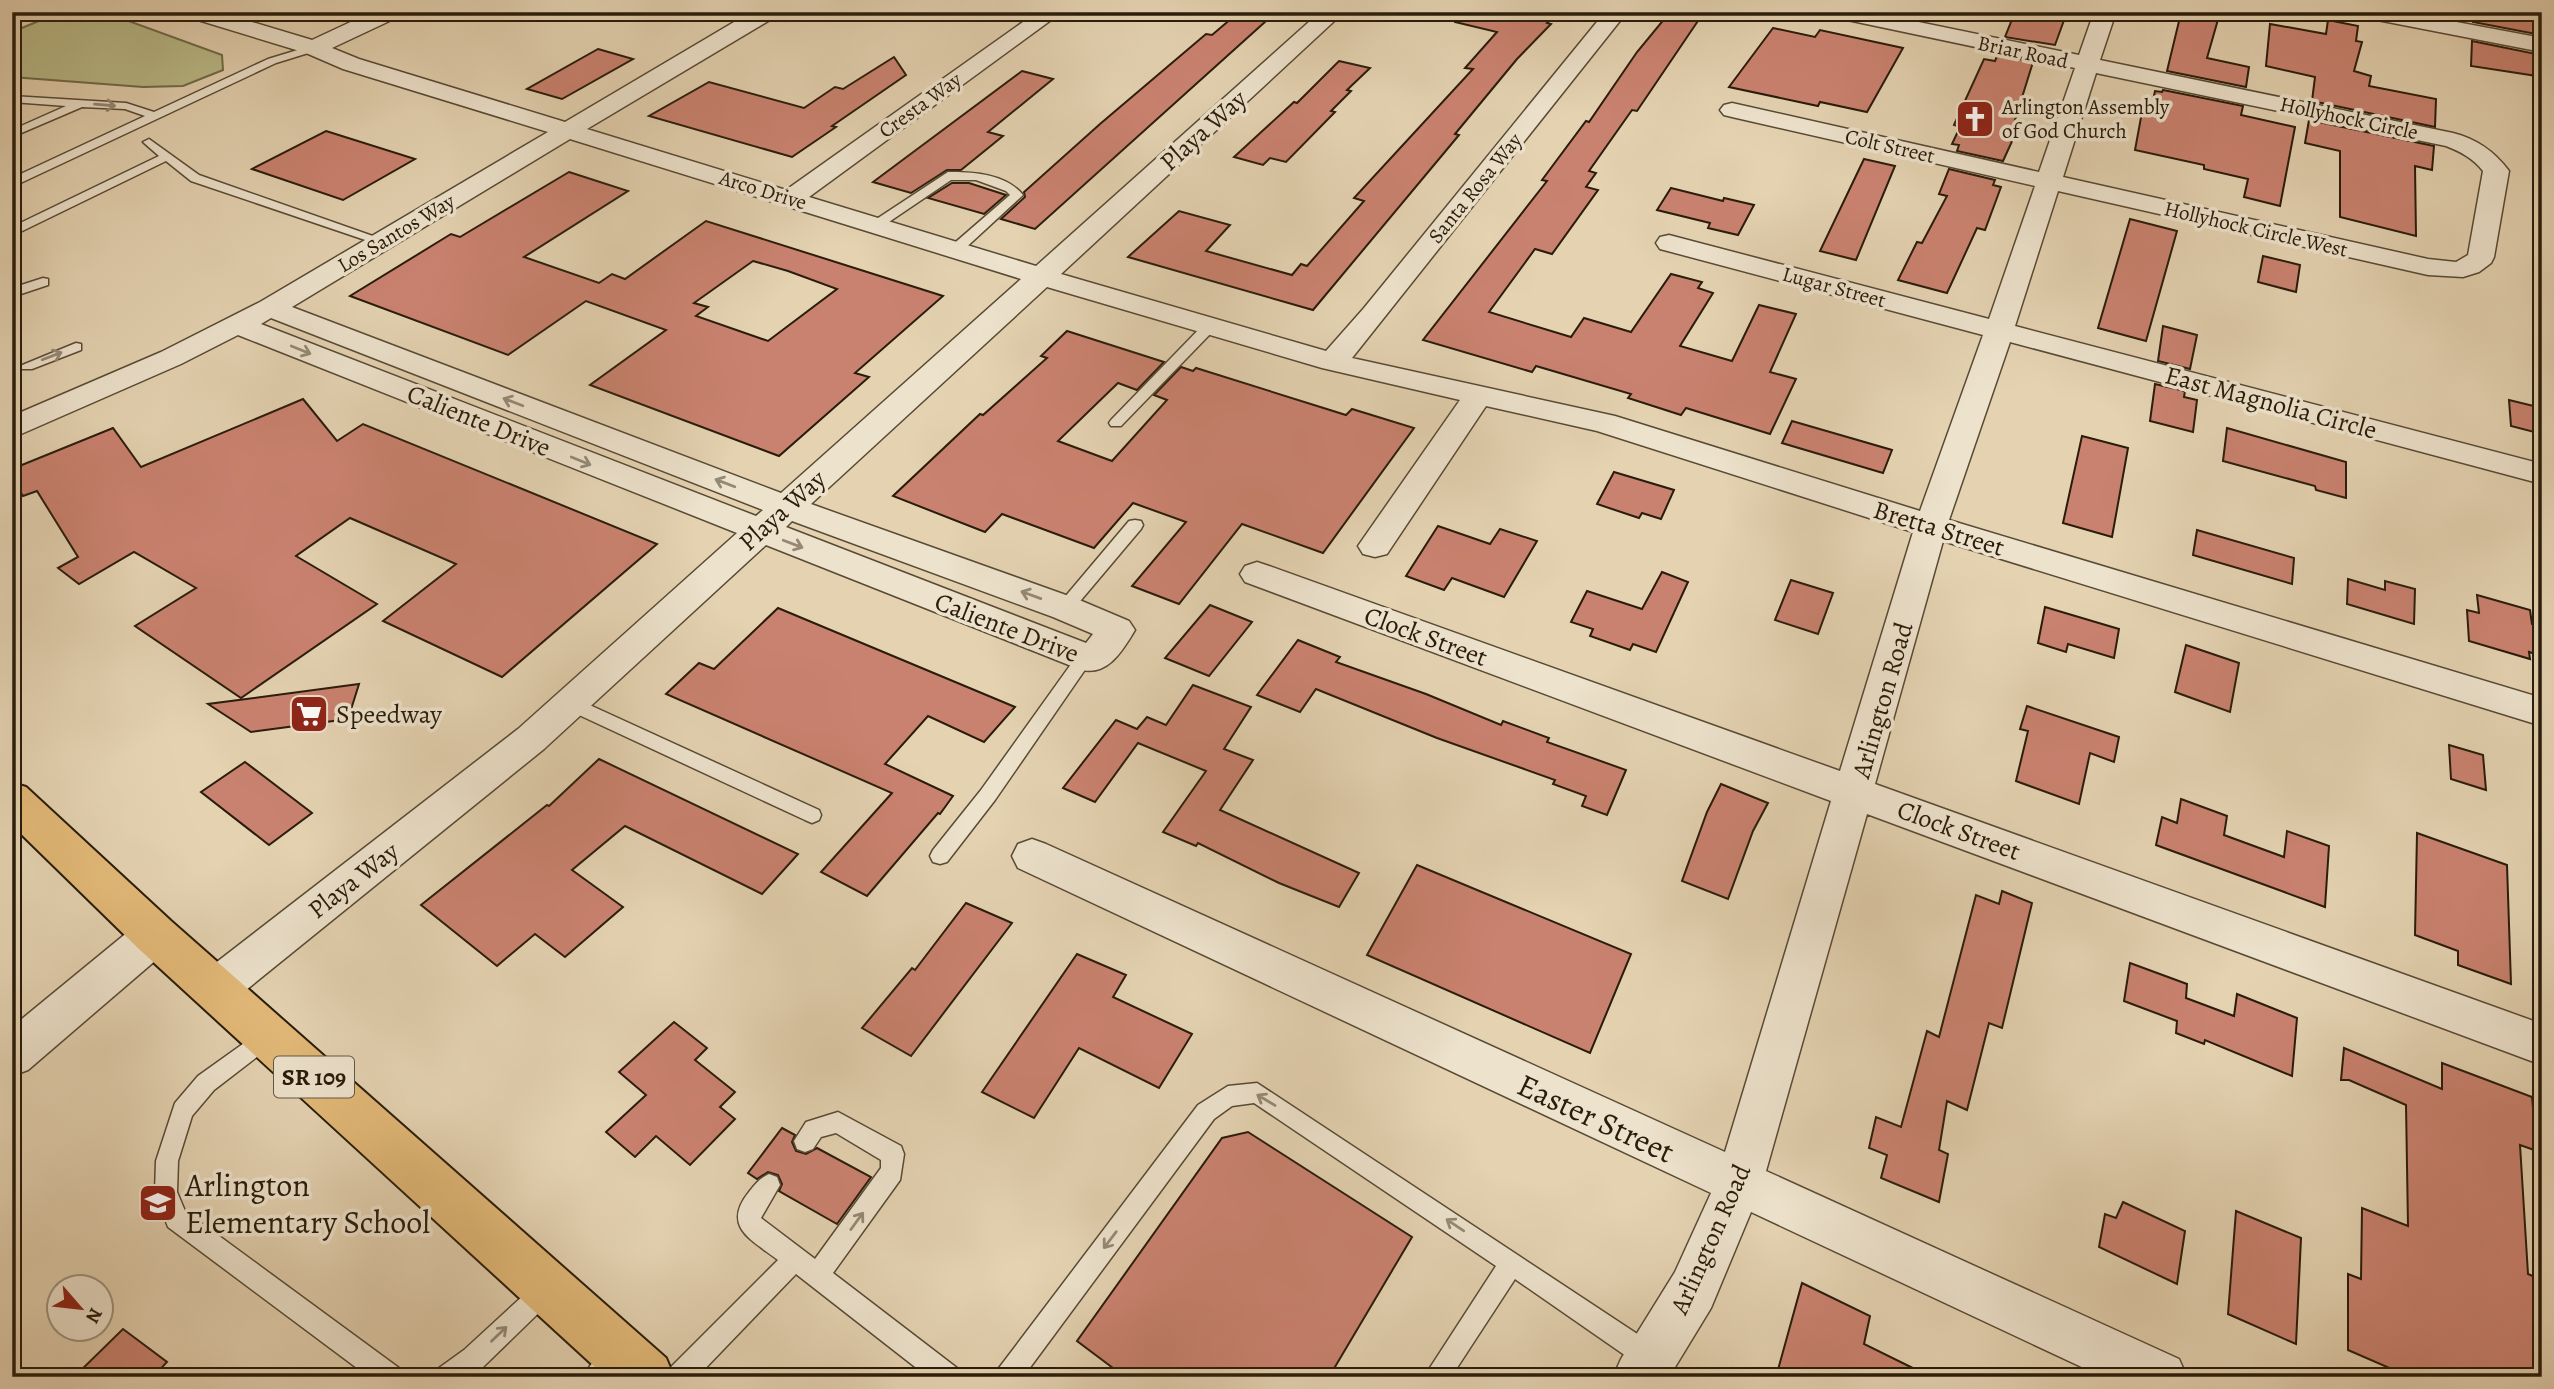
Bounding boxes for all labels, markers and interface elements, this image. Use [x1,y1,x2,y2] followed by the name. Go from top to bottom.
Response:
[1975,29,2072,75] street label: Briar Road
[873,65,968,145] street label: Cresta Way
[1152,82,1255,179] street label: Playa Way
[2277,90,2421,146] street label: Hollyhock Circle
[2001,93,2170,145] place label: Arlington Assembly of God Church
[1954,98,1996,140] church icon: Arlington Assembly of God Church
[93,99,116,112] one-way arrow
[1842,122,1938,170] street label: Colt Street
[1422,126,1529,249] street label: Santa Rosa Way
[715,163,810,217] street label: Arco Drive
[332,187,460,279] street label: Los Santos Way
[2161,194,2351,264] street label: Hollyhock Circle West
[1779,260,1889,314] street label: Lugar Street
[290,344,312,357] one-way arrow
[40,349,62,362] one-way arrow
[2161,357,2381,448] street label: East Magnolia Circle
[402,376,556,465] street label: Caliente Drive
[502,395,524,407] one-way arrow
[570,455,592,468] one-way arrow
[731,462,834,559] street label: Playa Way
[715,476,737,489] one-way arrow
[1869,492,2009,565] street label: Bretta Street
[781,539,803,552] one-way arrow
[930,584,1084,671] street label: Caliente Drive
[1020,588,1042,601] one-way arrow
[1359,598,1493,675] street label: Clock Street
[1843,618,1921,783] street label: Arlington Road
[288,693,330,735] supermarket icon: Speedway
[336,697,442,732] place label: Speedway
[1892,792,2026,869] street label: Clock Street
[301,834,406,927] street label: Playa Way
[274,1056,354,1098] road number: SR 109
[1510,1063,1682,1173] street label: Easter Street
[1257,1092,1276,1107] one-way arrow
[1661,1159,1759,1321] street label: Arlington Road
[184,1163,430,1244] place label: Arlington Elementary School
[137,1182,179,1224] school or university icon: Arlington Elementary School
[849,1212,864,1231] one-way arrow
[1446,1218,1466,1232] one-way arrow
[1103,1230,1117,1249] one-way arrow
[46,1274,116,1344] north arrow
[79,1303,109,1328] text: N
[491,1326,508,1343] one-way arrow

